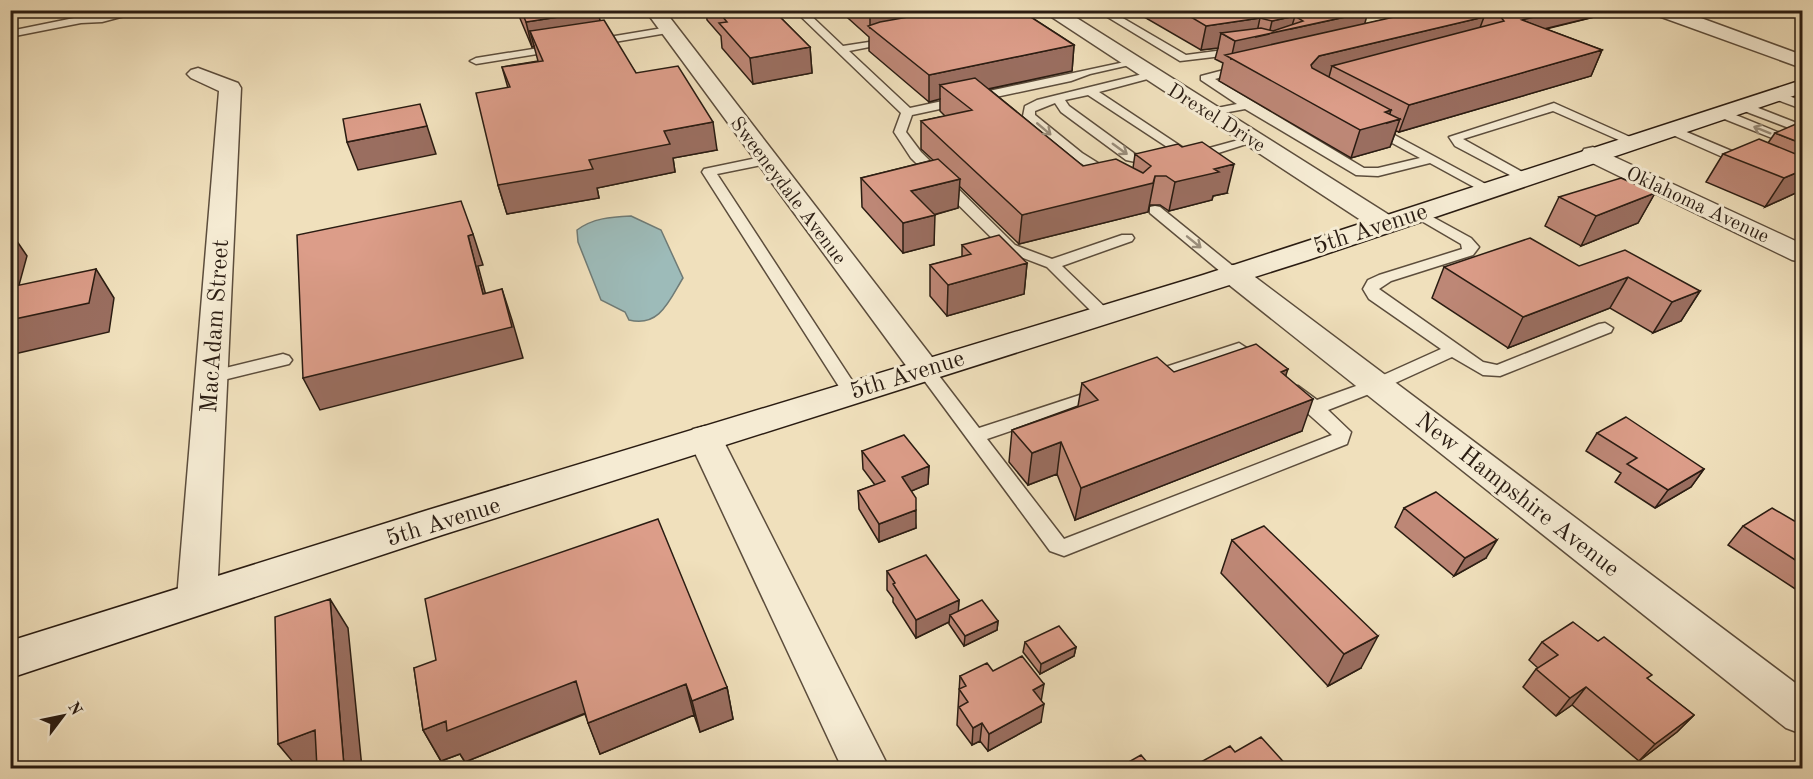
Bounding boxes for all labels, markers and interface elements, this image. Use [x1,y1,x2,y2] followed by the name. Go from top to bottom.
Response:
[1164,81,1268,157] street label: Drexel Drive
[726,114,849,269] street label: Sweeneydale Avenue
[1036,122,1051,136] one-way arrow
[1753,124,1771,135] one-way arrow
[1112,143,1128,155] one-way arrow
[1623,164,1772,248] street label: Oklahoma Avenue
[1311,200,1431,260] street label: 5th Avenue
[1186,235,1201,249] one-way arrow
[198,238,234,414] street label: MacAdam Street
[847,347,968,405] street label: 5th Avenue
[1411,409,1623,582] street label: New Hampshire Avenue
[383,494,504,552] street label: 5th Avenue
[33,686,93,746] north arrow
[64,700,84,719] text: N

